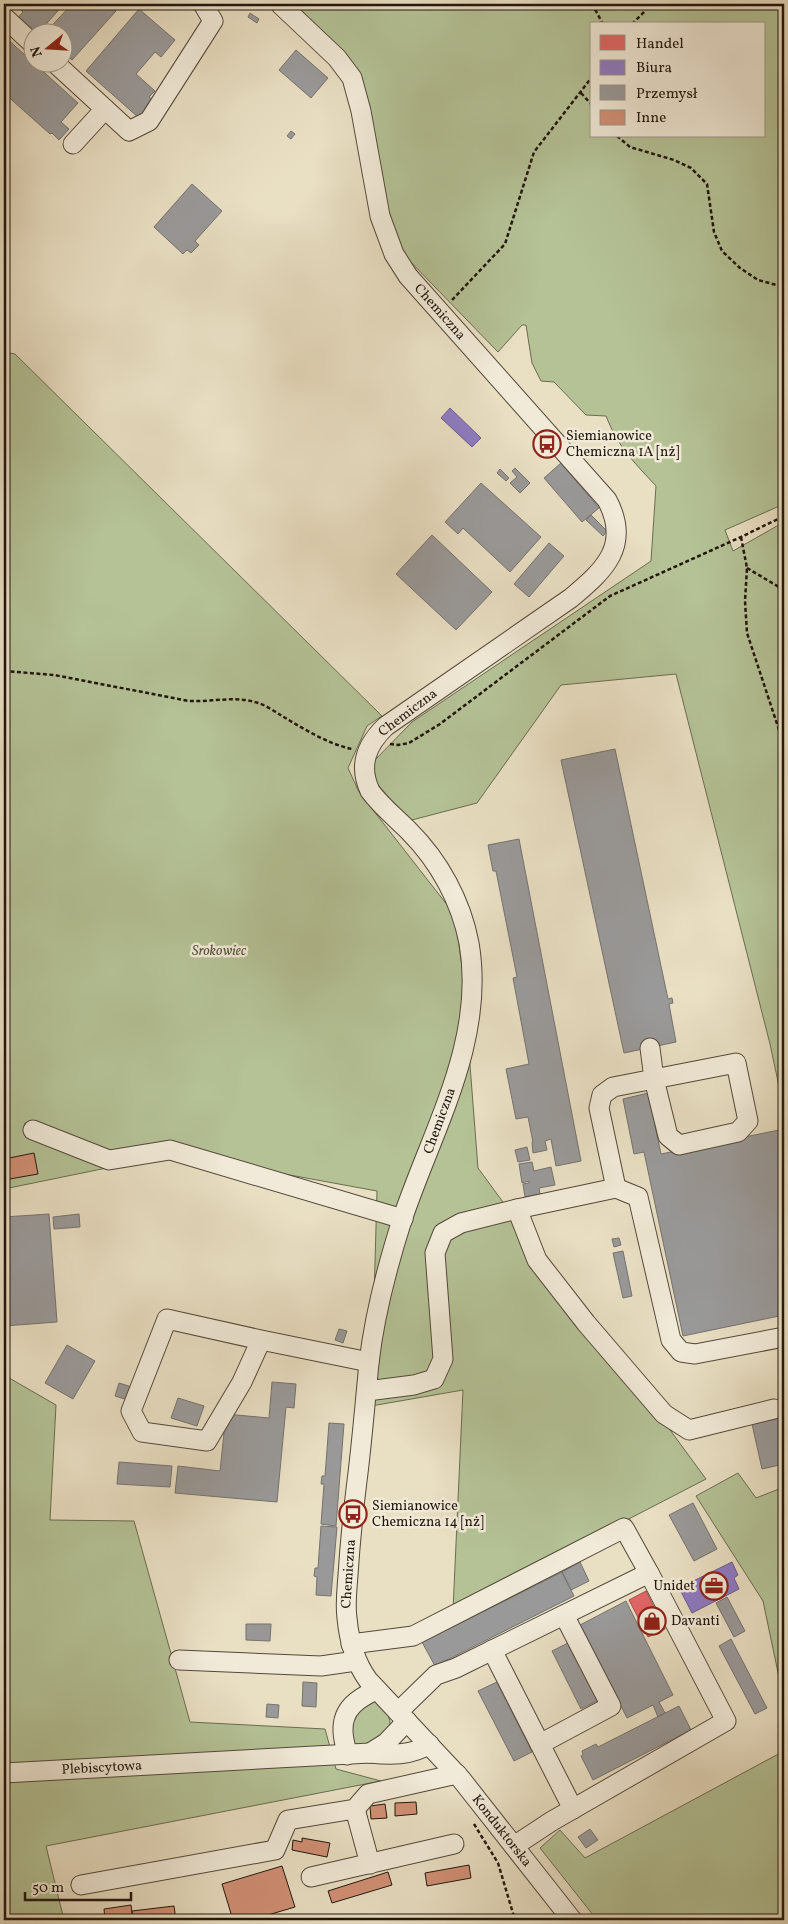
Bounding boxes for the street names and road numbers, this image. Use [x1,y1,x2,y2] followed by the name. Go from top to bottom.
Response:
[410,280,470,344] street label: Chemiczna
[375,685,441,741] street label: Chemiczna
[419,1085,461,1157] street label: Chemiczna
[337,1539,361,1609] street label: Chemiczna
[61,1756,143,1779] street label: Plebiscytowa
[467,1791,536,1871] street label: Konduktorska

